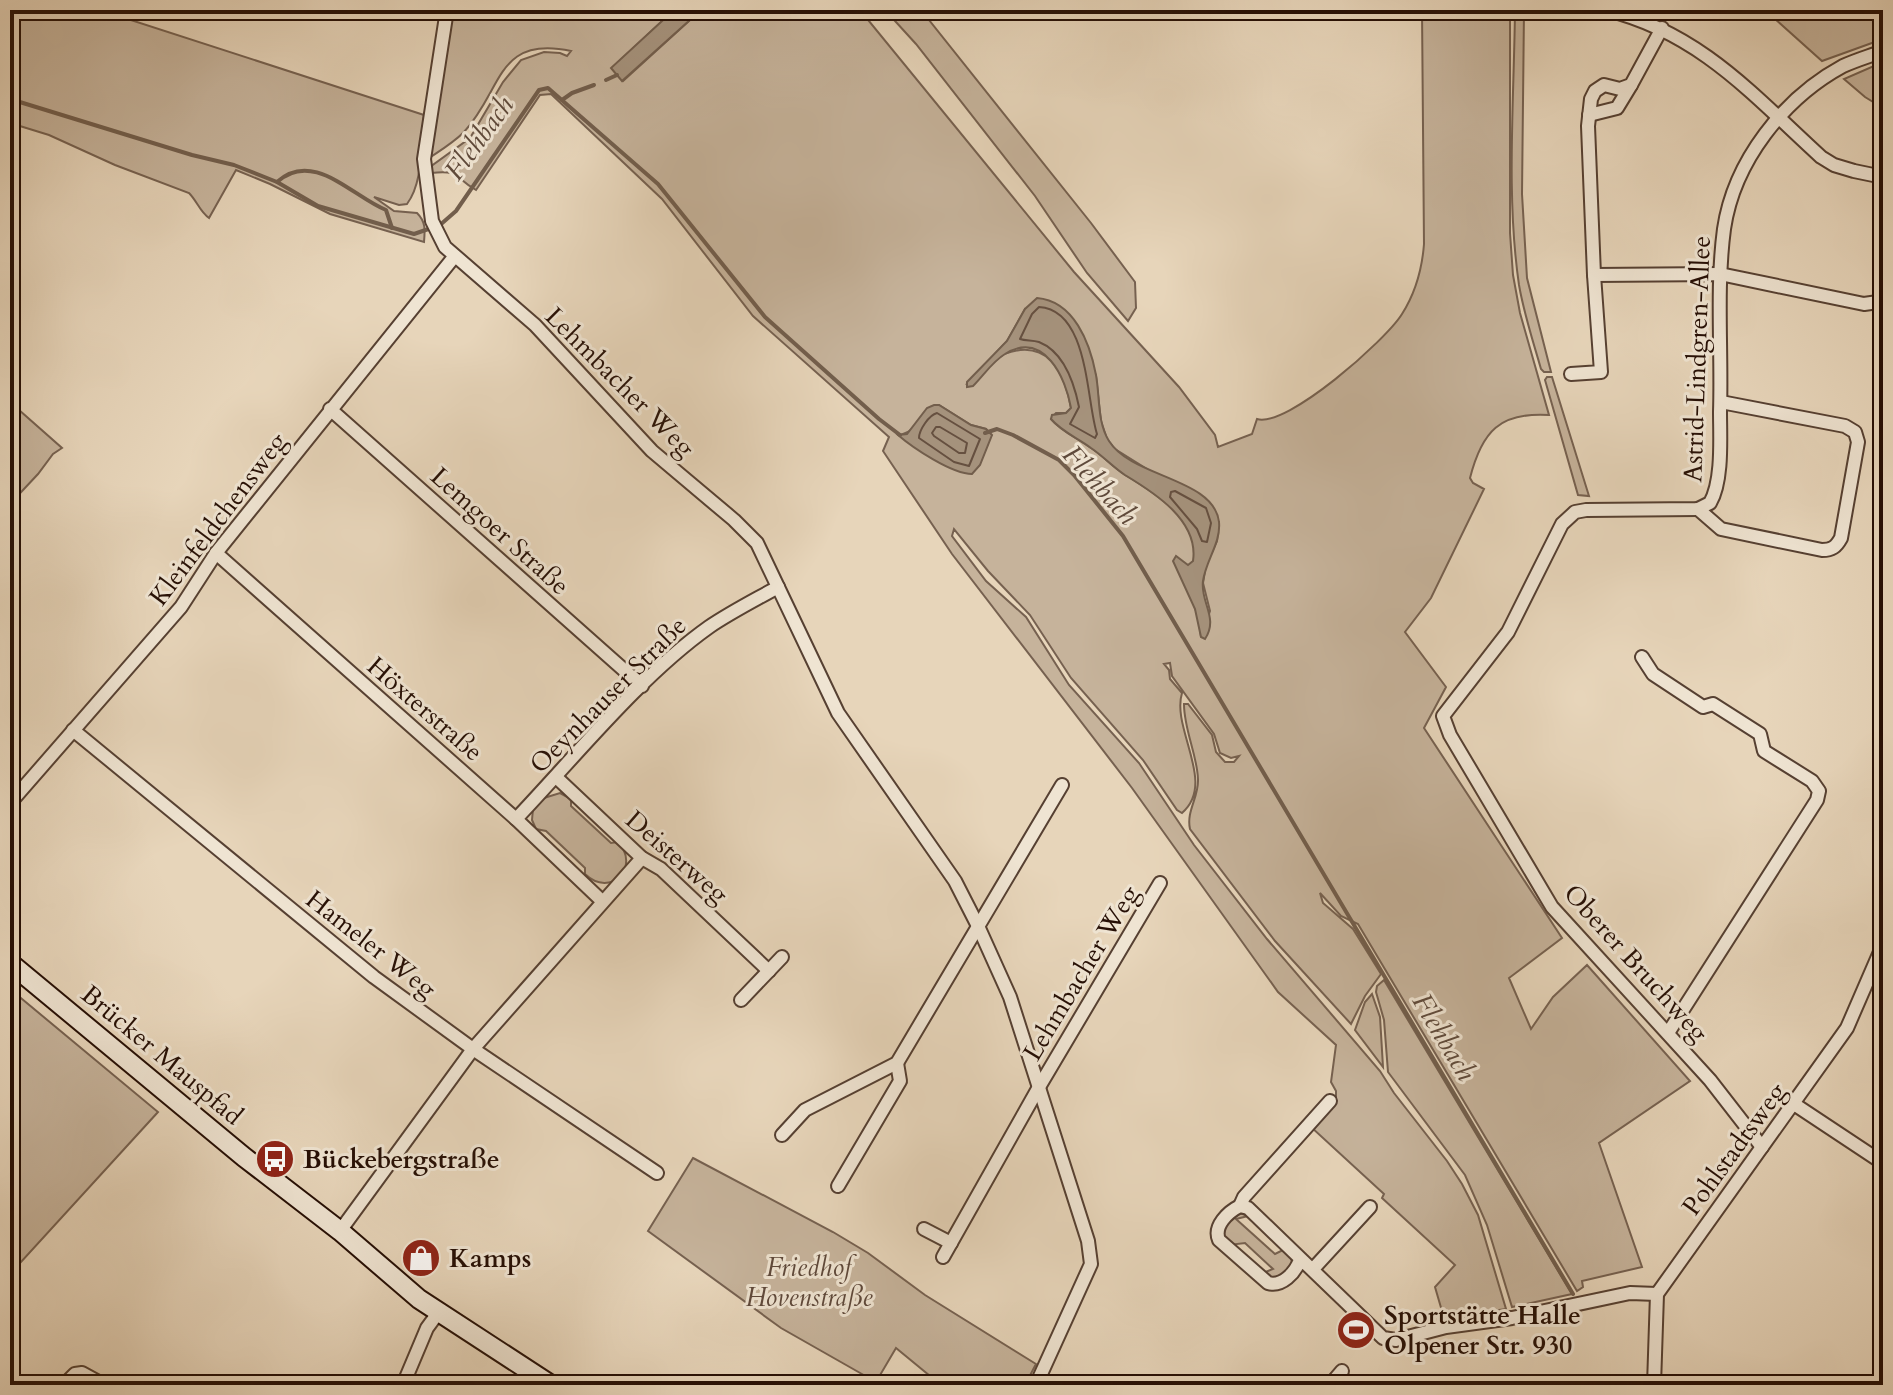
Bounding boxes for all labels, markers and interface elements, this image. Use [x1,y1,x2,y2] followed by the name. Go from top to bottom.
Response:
[435,88,523,188] water label: Flehbach
[1675,235,1719,483] street label: Astrid-Lindgren-Allee
[537,299,703,465] street label: Lehmbacher Weg
[141,425,295,613] street label: Kleinfeldchensweg
[1054,437,1147,534] water label: Flehbach
[423,459,577,603] street label: Lemgoer Straße
[522,609,694,781] street label: Oeynhauser Straße
[360,649,490,769] street label: Höxterstraße
[618,803,736,912] street label: Deisterweg
[1556,877,1716,1050] street label: Oberer Bruchweg
[1015,879,1147,1067] street label: Lehmbacher Weg
[298,882,444,1006] street label: Hameler Weg
[74,977,250,1133] street label: Brücker Mauspfad
[1403,986,1485,1088] water label: Flehbach
[1674,1075,1794,1223] street label: Pohlstadtsweg
[254,1138,296,1180] bus stop icon: Bückebergstraße
[303,1142,500,1177] place label: Bückebergstraße
[400,1237,442,1279] shop icon: Kamps
[449,1241,531,1276] place label: Kamps
[746,1250,873,1315] park label: Friedhof Hovenstraße
[1384,1298,1581,1363] place label: Sportstätte Halle Olpener Str. 930
[1335,1309,1377,1351] sports icon: Sportstätte Halle Olpener Str. 930

